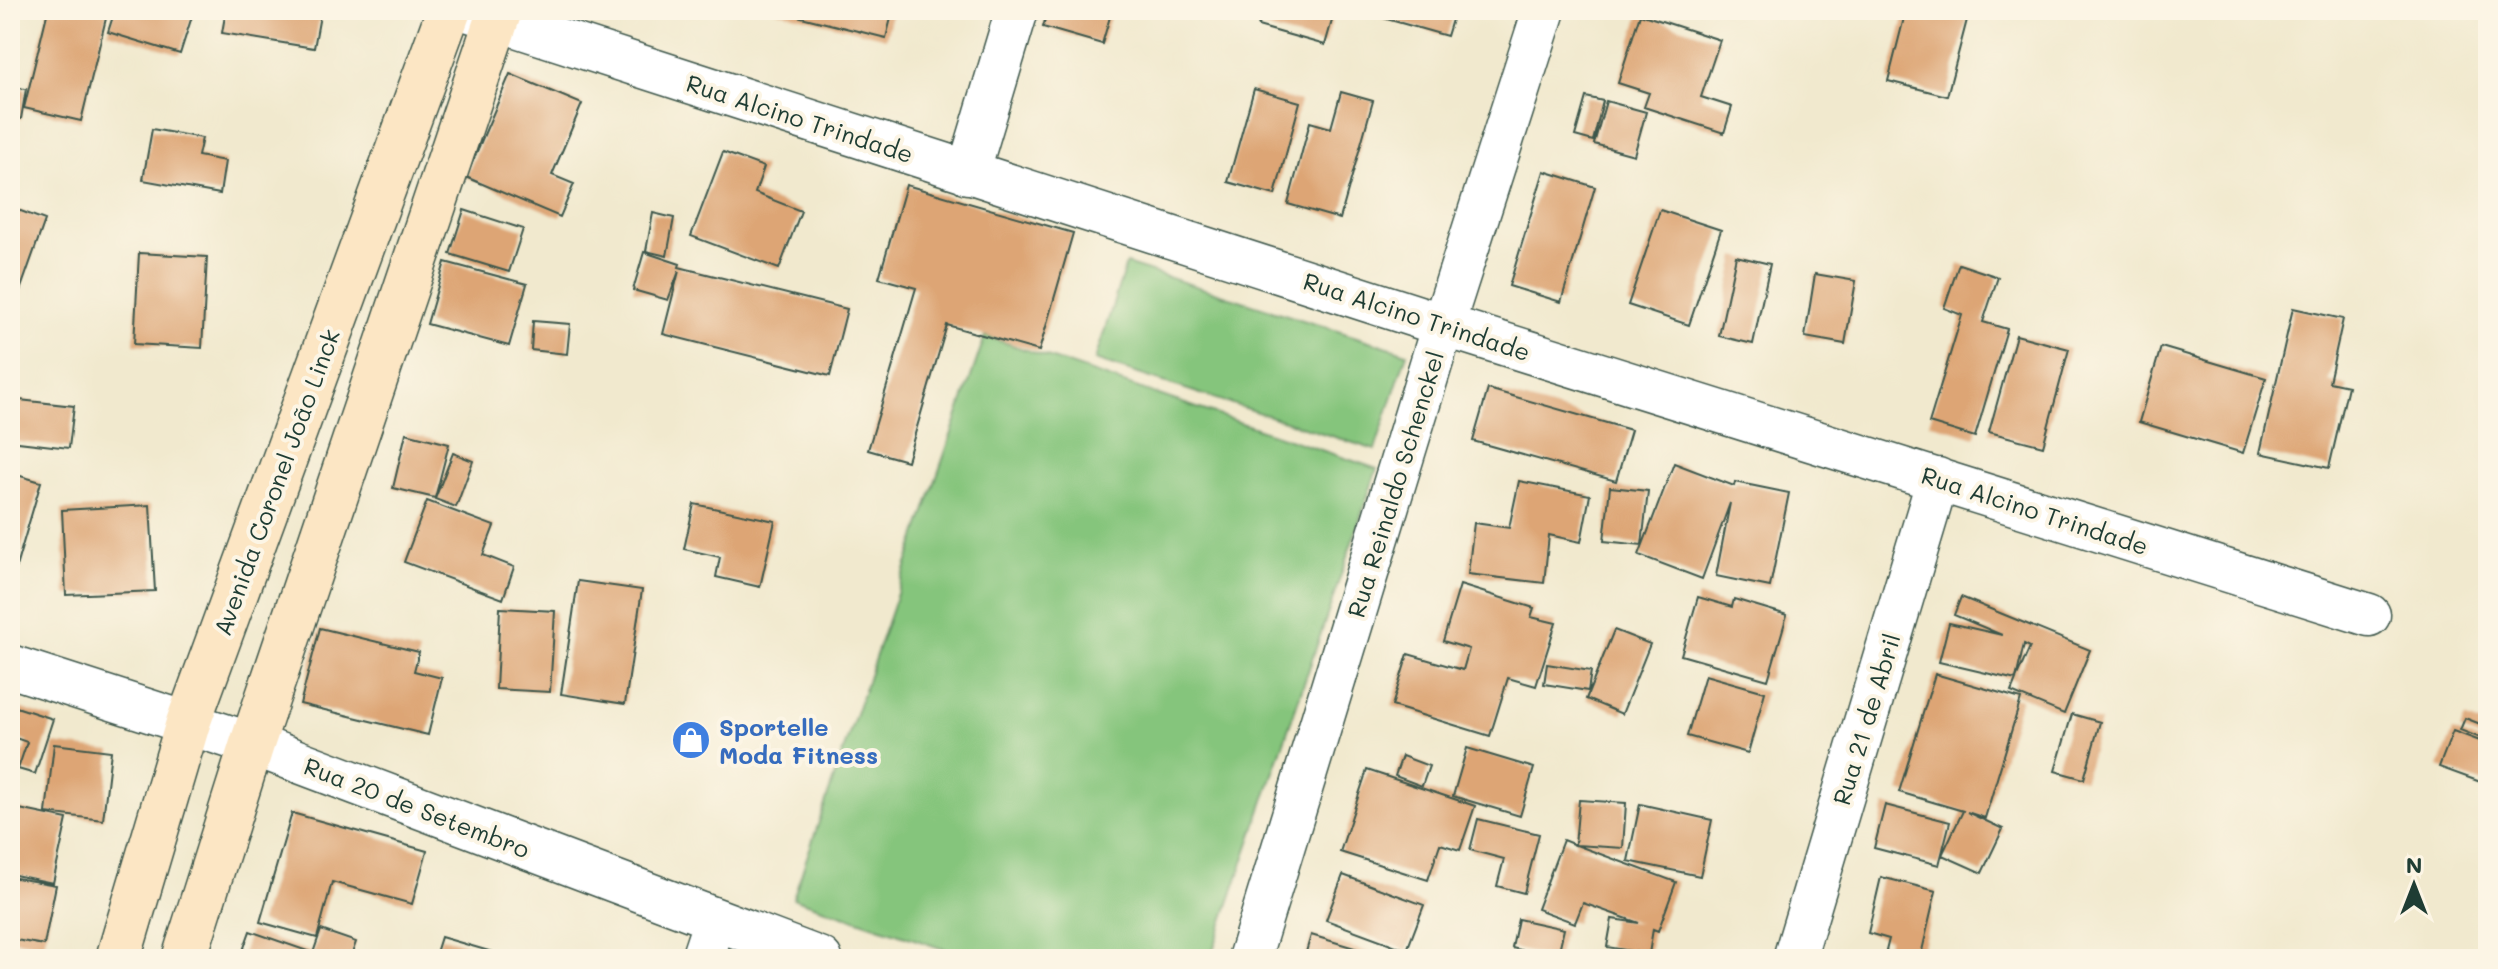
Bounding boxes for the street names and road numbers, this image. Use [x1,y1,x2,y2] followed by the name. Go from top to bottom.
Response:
[683,67,917,169] street label: Rua Alcino Trindade
[1300,265,1534,367] street label: Rua Alcino Trindade
[206,324,346,640] street label: Avenida Coronel João Linck
[1340,347,1450,621] street label: Rua Reinaldo Schenckel
[1918,459,2152,561] street label: Rua Alcino Trindade
[1825,629,1907,809] street label: Rua 21 de Abril
[300,750,534,864] street label: Rua 20 de Setembro

